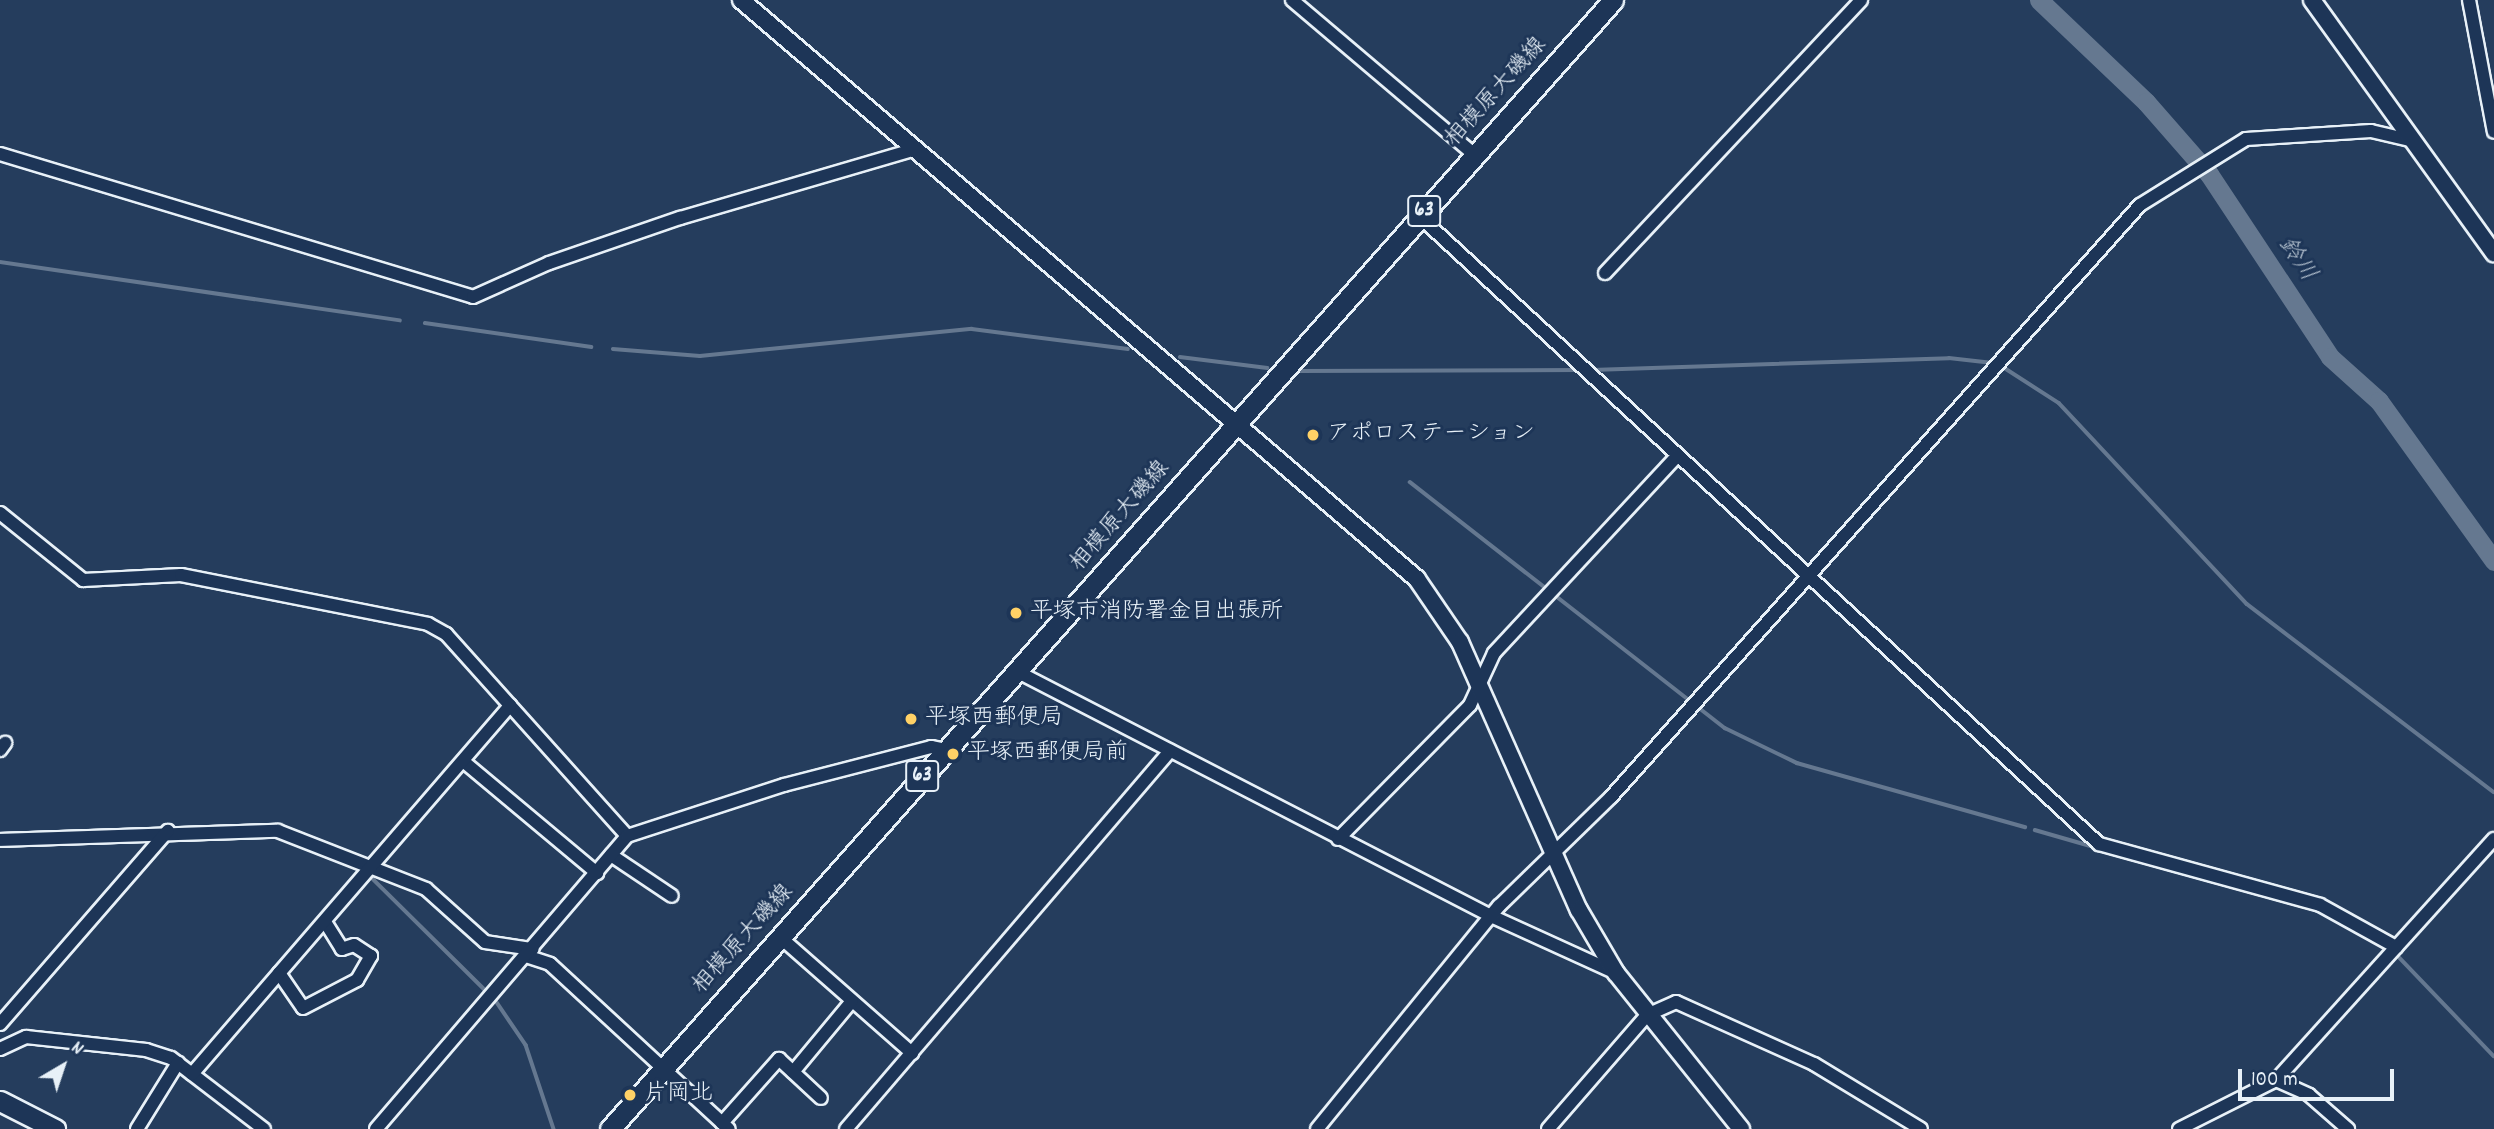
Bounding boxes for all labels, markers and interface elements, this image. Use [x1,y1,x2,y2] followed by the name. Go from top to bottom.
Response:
[1441,32,1553,154] street label: 相模原大磯線
[1406,194,1442,228] road number: 63
[2271,232,2321,288] water label: 鈴川
[1327,421,1534,449] place label: アポロステーション
[1305,427,1321,443] marker: アポロステーション
[1065,456,1177,578] street label: 相模原大磯線
[1030,599,1283,627] place label: 平塚市消防署金目出張所
[1008,605,1024,621] marker: 平塚市消防署金目出張所
[925,705,1063,733] place label: 平塚西郵便局
[903,711,919,727] marker: 平塚西郵便局
[967,740,1128,768] place label: 平塚西郵便局前
[945,746,961,762] marker: 平塚西郵便局前
[904,758,940,794] road number: 63
[688,879,800,1001] street label: 相模原大磯線
[28,1031,98,1101] north arrow
[64,1036,89,1063] text: N
[2242,1056,2398,1100] scale bar
[2251,1066,2298,1096] text: 100 m
[644,1081,713,1109] place label: 片岡北
[622,1087,638,1103] marker: 片岡北

